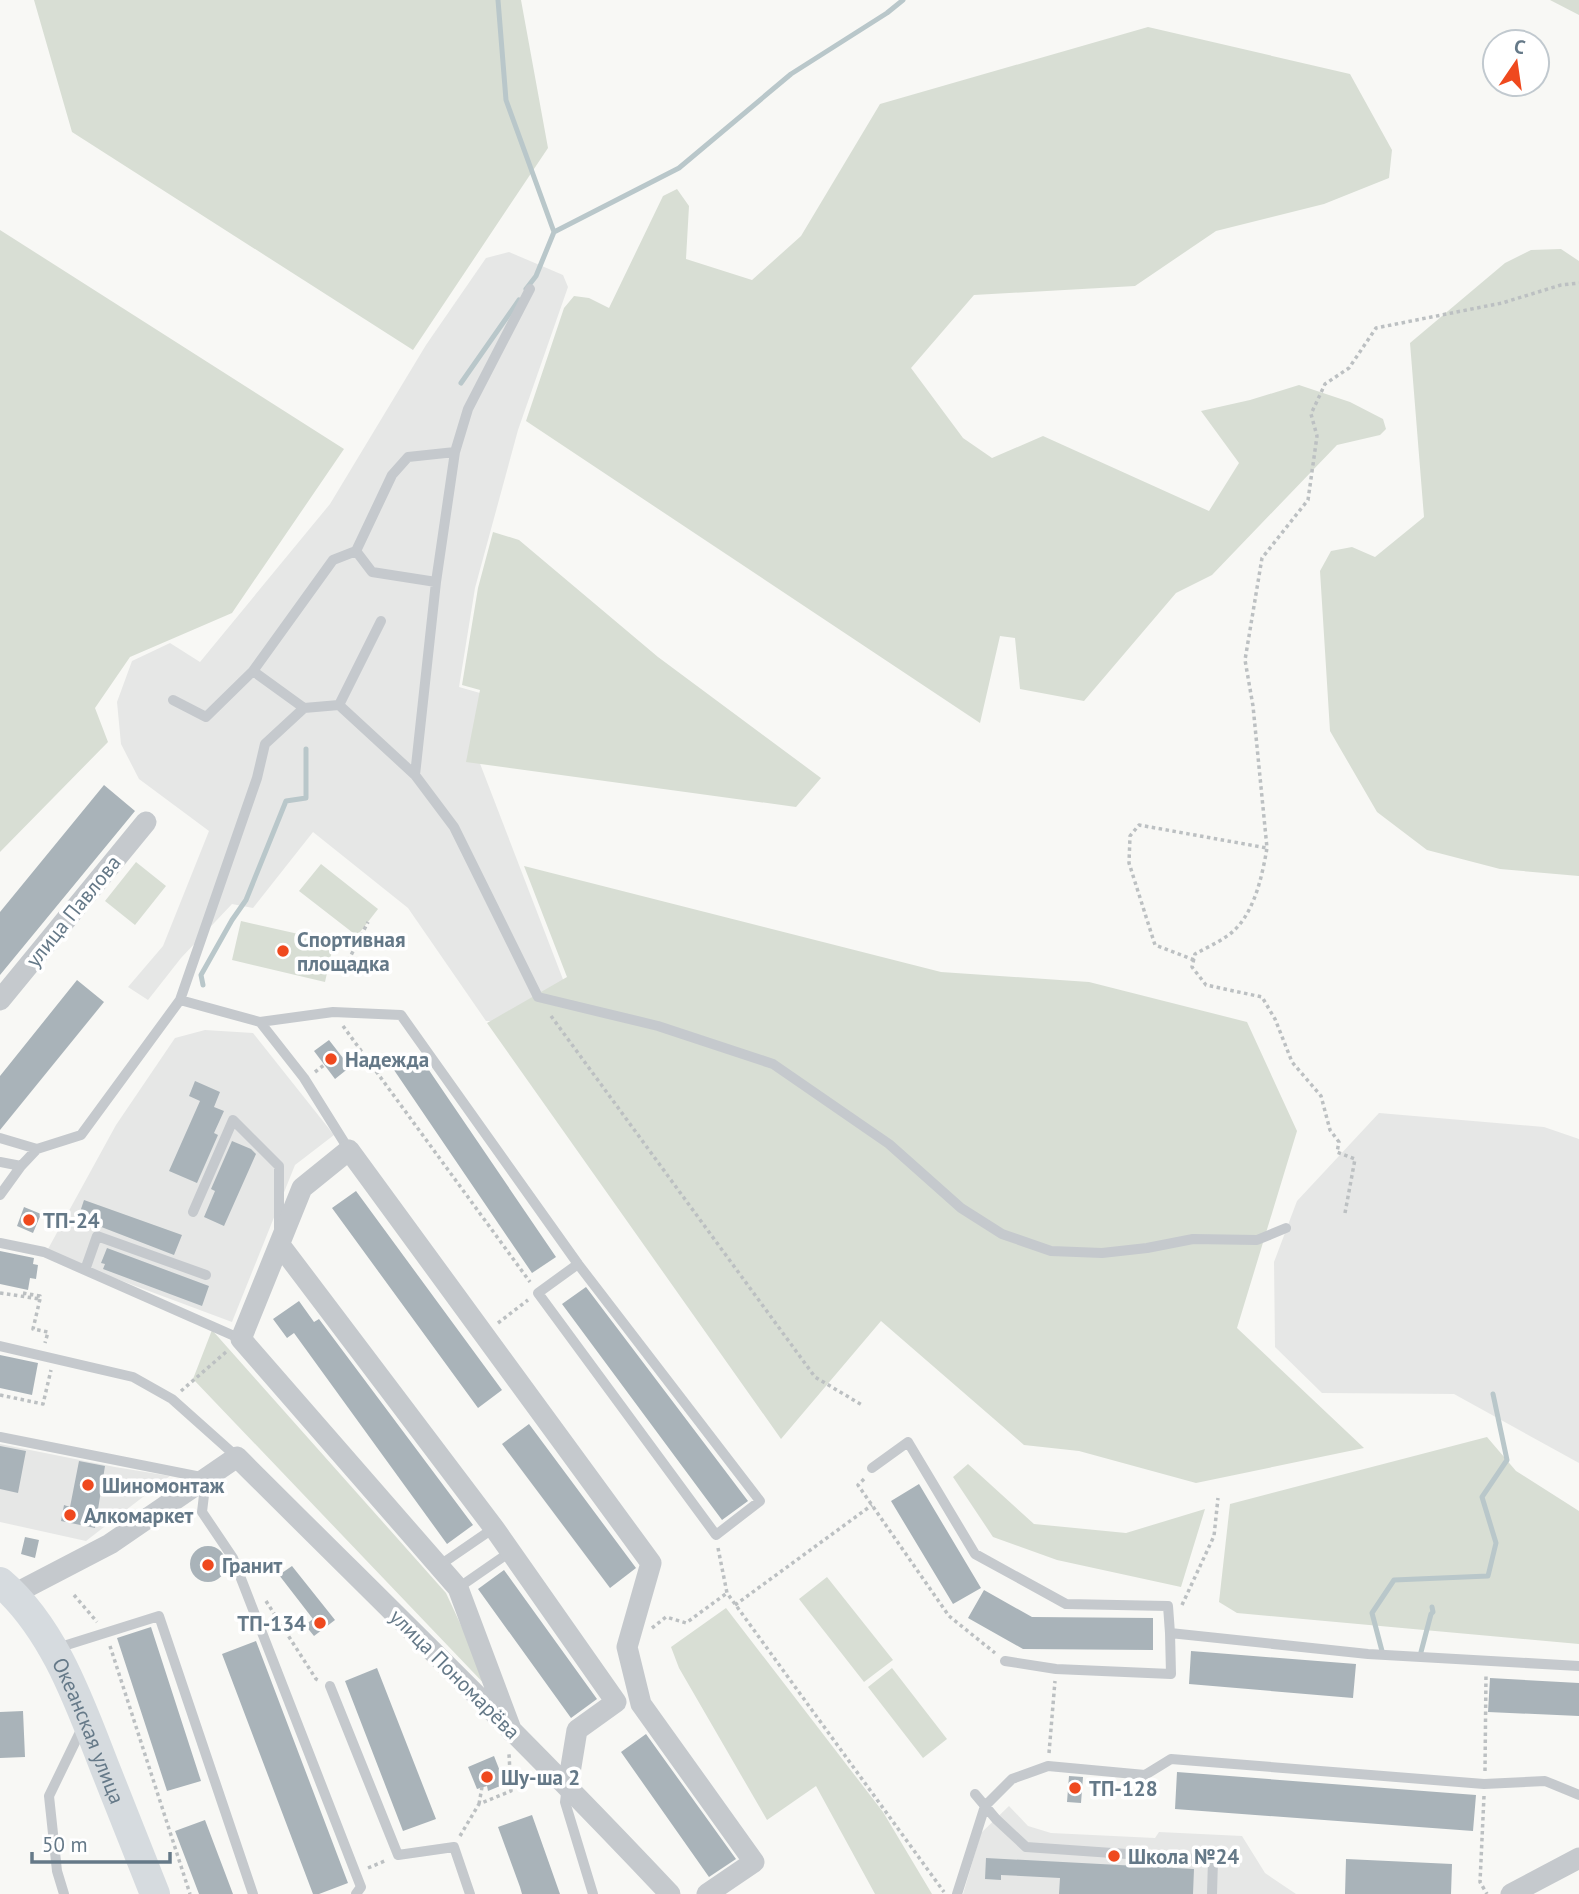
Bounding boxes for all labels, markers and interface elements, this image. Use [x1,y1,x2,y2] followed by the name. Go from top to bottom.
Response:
[1481,28,1551,98] north arrow
[1512,34,1528,59] text: С
[20,849,126,973] street label: улица Павлова
[297,926,405,977] place label: Спортивная площадка
[275,943,291,959] marker: Спортивная площадка
[345,1046,429,1073] place label: Надежда
[323,1051,339,1067] marker: Надежда
[43,1207,100,1234] place label: ТП-24
[21,1212,37,1228] marker: ТП-24
[102,1472,225,1499] place label: Шиномонтаж
[80,1477,96,1493] marker: Шиномонтаж
[84,1502,194,1529] place label: Алкомаркет
[62,1507,78,1523] marker: Алкомаркет
[222,1552,283,1579] place label: Гранит
[200,1557,216,1573] marker: Гранит
[384,1603,526,1745] street label: улица Пономарёва
[237,1610,306,1637] place label: ТП-134
[312,1615,328,1631] marker: ТП-134
[47,1653,131,1807] street label: Океанская улица
[501,1764,580,1791] place label: Шу-ша 2
[479,1769,495,1785] marker: Шу-ша 2
[1089,1775,1158,1802] place label: ТП-128
[1067,1780,1083,1796] marker: ТП-128
[32,1820,170,1864] scale bar
[42,1831,88,1858] text: 50 m
[1128,1843,1239,1870] place label: Школа №24
[1106,1848,1122,1864] marker: Школа №24

